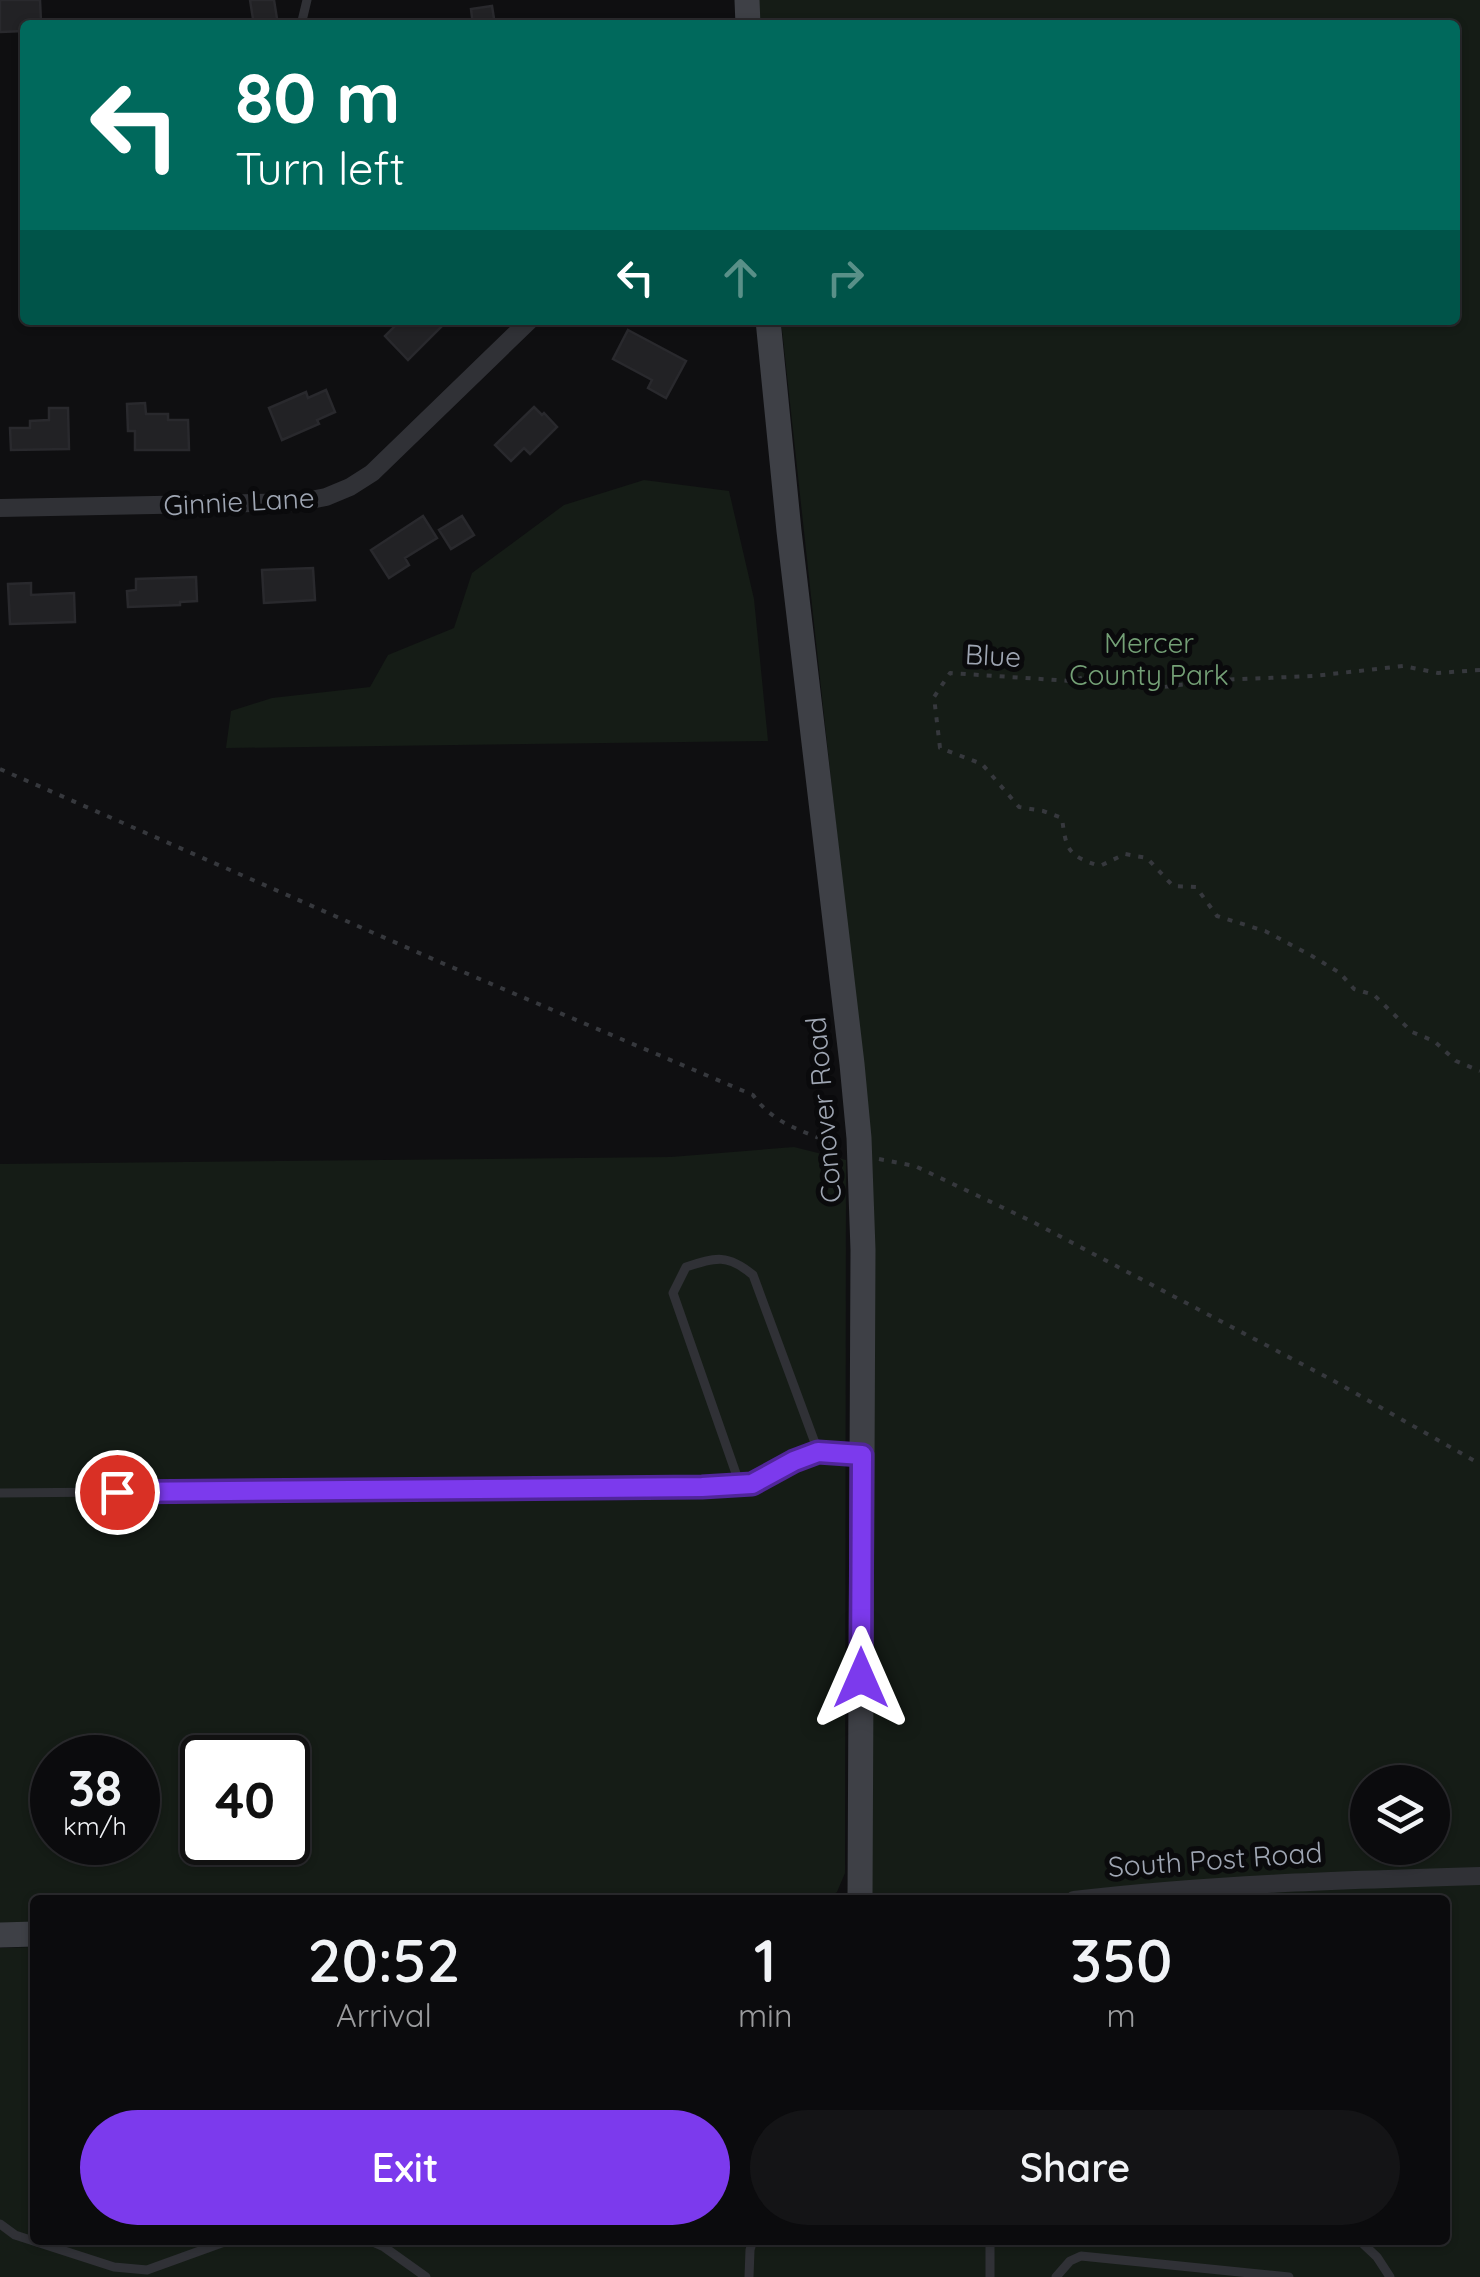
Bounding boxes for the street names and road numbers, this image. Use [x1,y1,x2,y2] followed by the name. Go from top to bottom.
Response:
[163,480,315,522] street label: Ginnie Lane
[964,636,1022,674] street label: Blue
[797,1016,849,1204] street label: Conover Road
[1107,1834,1323,1884] street label: South Post Road

